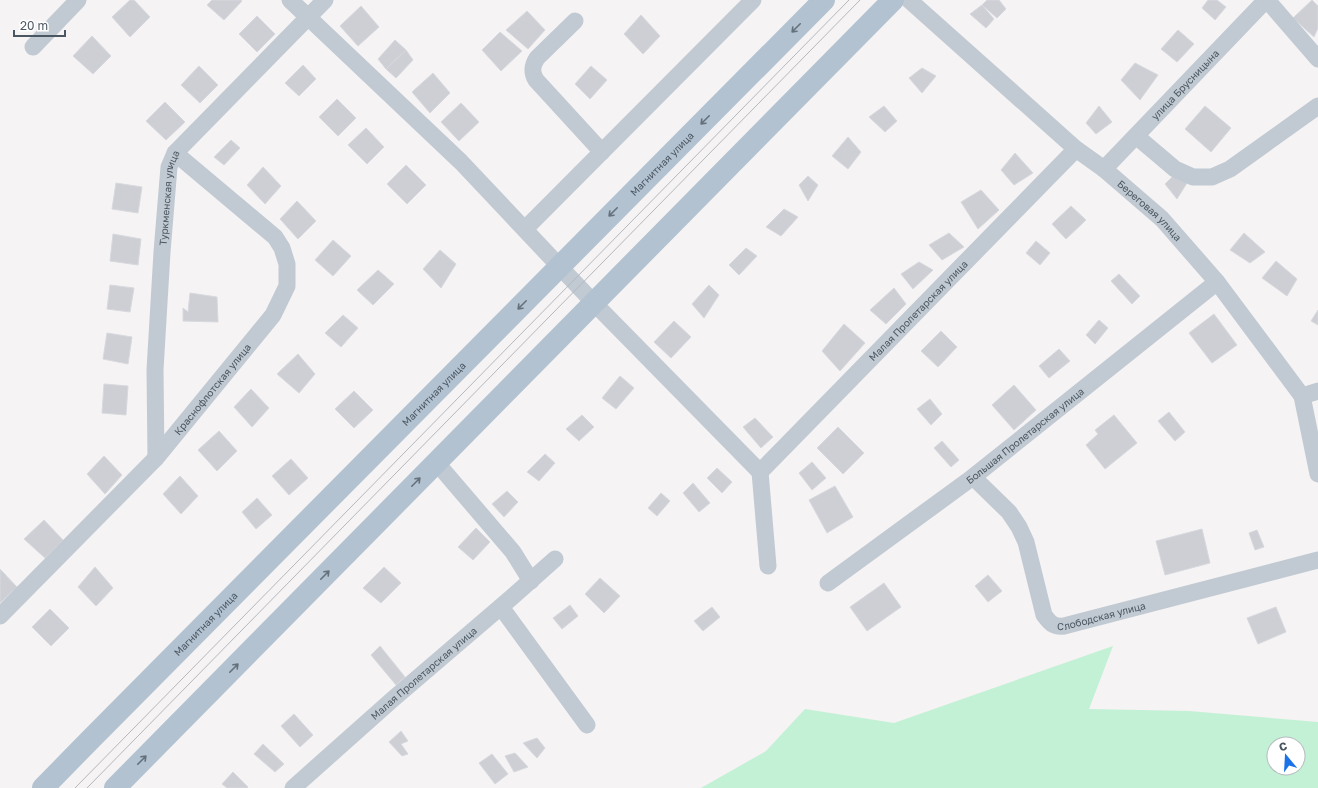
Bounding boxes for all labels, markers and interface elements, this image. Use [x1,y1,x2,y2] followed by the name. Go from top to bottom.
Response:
[14,12,65,38] scale bar
[20,18,48,33] text: 20 m
[791,23,801,33] one-way arrow
[1149,47,1221,122] street label: улица Брусницына
[700,115,710,125] one-way arrow
[627,129,696,198] street label: Магнитная улица
[157,148,181,246] street label: Туркменская улица
[1115,177,1184,243] street label: Береговая улица
[608,207,618,217] one-way arrow
[866,258,970,363] street label: Малая Пролетарская улица
[517,300,527,310] one-way arrow
[171,341,253,437] street label: Краснофлотская улица
[399,359,468,428] street label: Магнитная улица
[963,385,1086,486] street label: Большая Пролетарская улица
[411,477,421,487] one-way arrow
[320,570,330,580] one-way arrow
[171,589,240,658] street label: Магнитная улица
[1057,599,1147,632] street label: Слободская улица
[368,624,479,722] street label: Малая Пролетарская улица
[229,663,239,673] one-way arrow
[1266,736,1306,776] north arrow
[1277,739,1289,753] text: С
[138,755,147,765] one-way arrow

